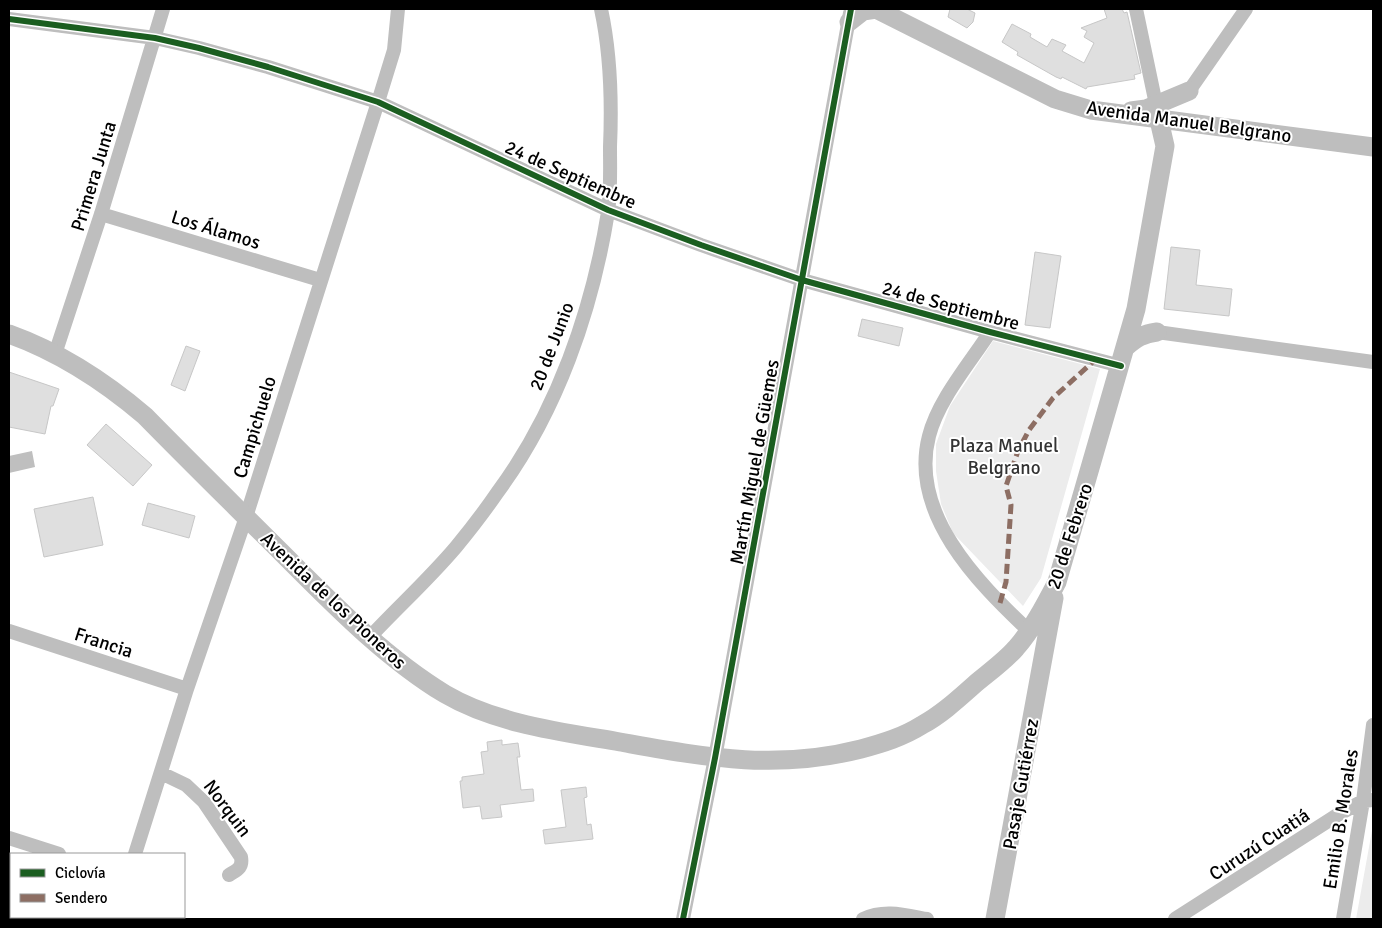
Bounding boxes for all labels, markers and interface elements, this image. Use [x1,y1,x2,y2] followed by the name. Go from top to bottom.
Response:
[1085,96,1293,148] street label: Avenida Manuel Belgrano
[66,118,122,234] street label: Primera Junta
[501,135,640,215] street label: 24 de Septiembre
[168,205,263,255] street label: Los Álamos
[879,276,1022,336] street label: 24 de Septiembre
[524,299,580,394] street label: 20 de Junio
[725,358,785,567] street label: Martín Miguel de Güemes
[228,373,282,481] street label: Campichuelo
[949,434,1059,480] park label: Plaza Manuel Belgrano
[1042,480,1098,592] street label: 20 de Febrero
[255,527,411,675] street label: Avenida de los Pioneros
[71,622,136,664] street label: Francia
[998,717,1044,852] street label: Pasaje Gutiérrez
[1318,747,1364,891] street label: Emilio B. Morales
[198,775,256,842] street label: Norquin
[1205,803,1314,886] street label: Curuzú Cuatiá
[10,853,185,918] legend
[55,864,106,882] text: Ciclovía
[55,889,108,907] text: Sendero

